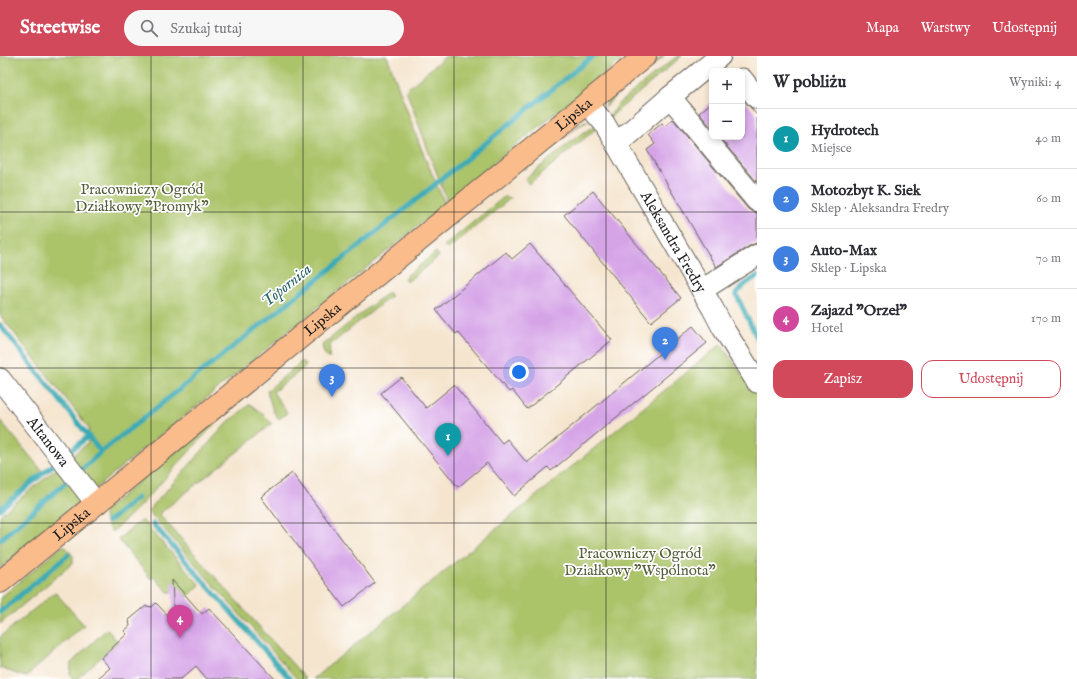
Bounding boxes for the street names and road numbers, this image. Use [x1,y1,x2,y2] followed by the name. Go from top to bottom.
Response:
[551,93,596,135] street label: Lipska
[636,187,711,297] street label: Aleksandra Fredry
[300,298,345,340] street label: Lipska
[22,412,74,471] street label: Altanowa
[49,503,94,545] street label: Lipska

